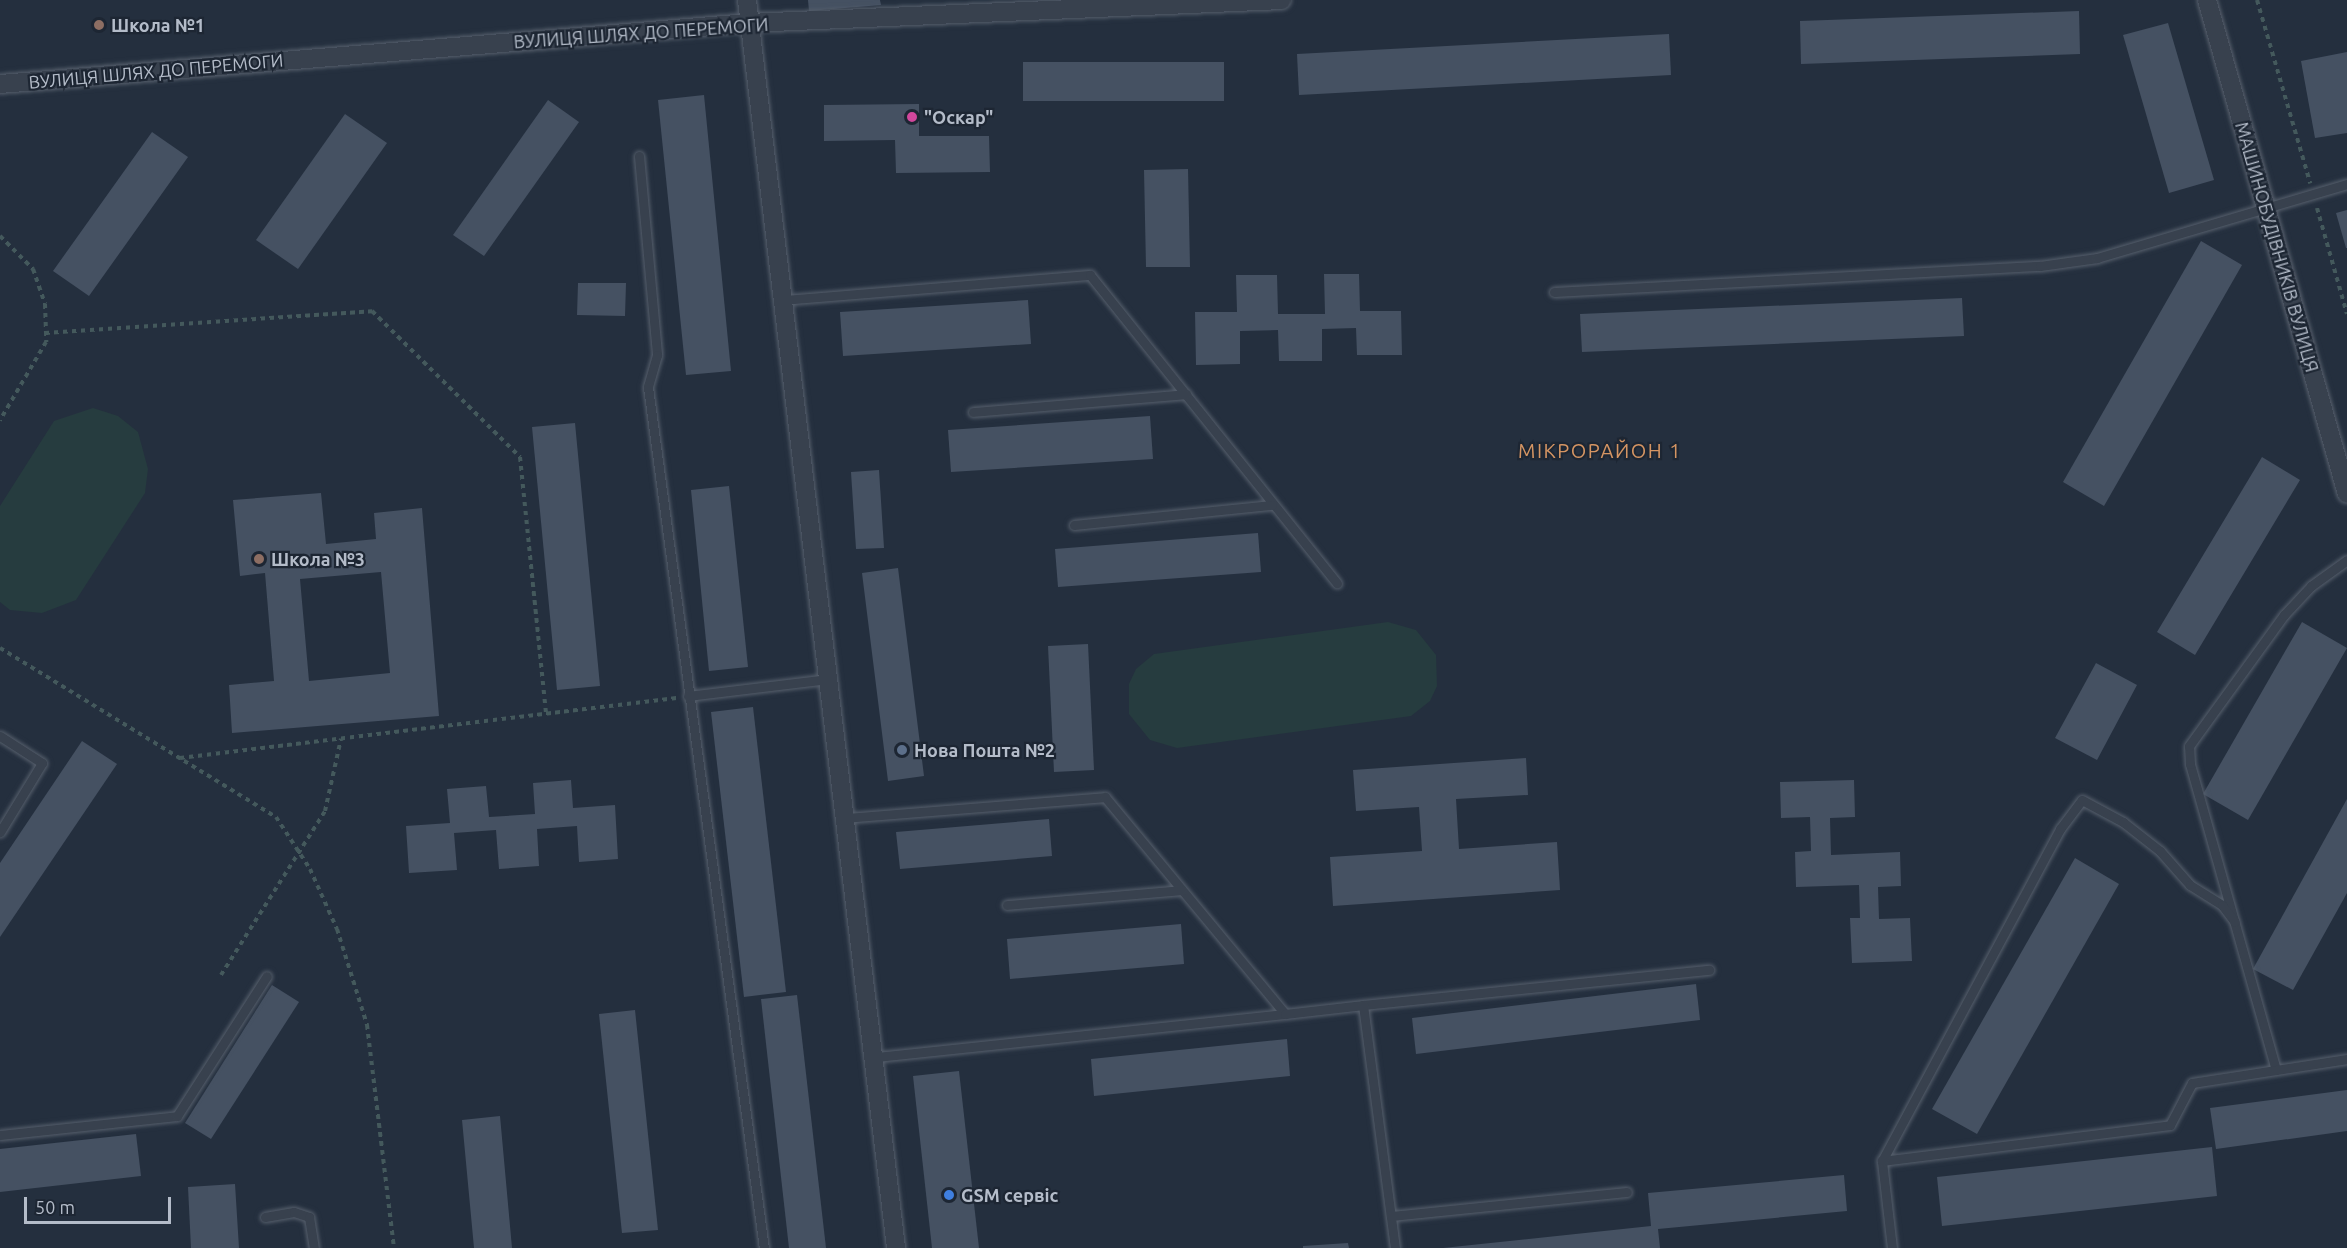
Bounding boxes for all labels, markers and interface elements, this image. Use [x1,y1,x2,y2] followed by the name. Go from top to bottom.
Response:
[513,13,769,53] street label: ВУЛИЦЯ ШЛЯХ ДО ПЕРЕМОГИ
[111,14,205,36] place label: Школа №1
[92,18,106,32] marker: Школа №1
[28,49,284,93] street label: ВУЛИЦЯ ШЛЯХ ДО ПЕРЕМОГИ
[924,106,993,128] place label: "Оскар"
[905,110,919,124] marker: "Оскар"
[2231,119,2323,375] street label: МАШИНОБУДІВНИКІВ ВУЛИЦЯ
[1518,438,1682,462] district label: МІКРОРАЙОН 1
[271,548,365,570] place label: Школа №3
[252,552,266,566] marker: Школа №3
[914,739,1055,761] place label: Нова Пошта №2
[895,743,909,757] marker: Нова Пошта №2
[961,1184,1058,1206] place label: GSM сервіс
[27,1185,174,1223] scale bar
[942,1188,956,1202] marker: GSM сервіс
[35,1197,75,1217] text: 50 m

